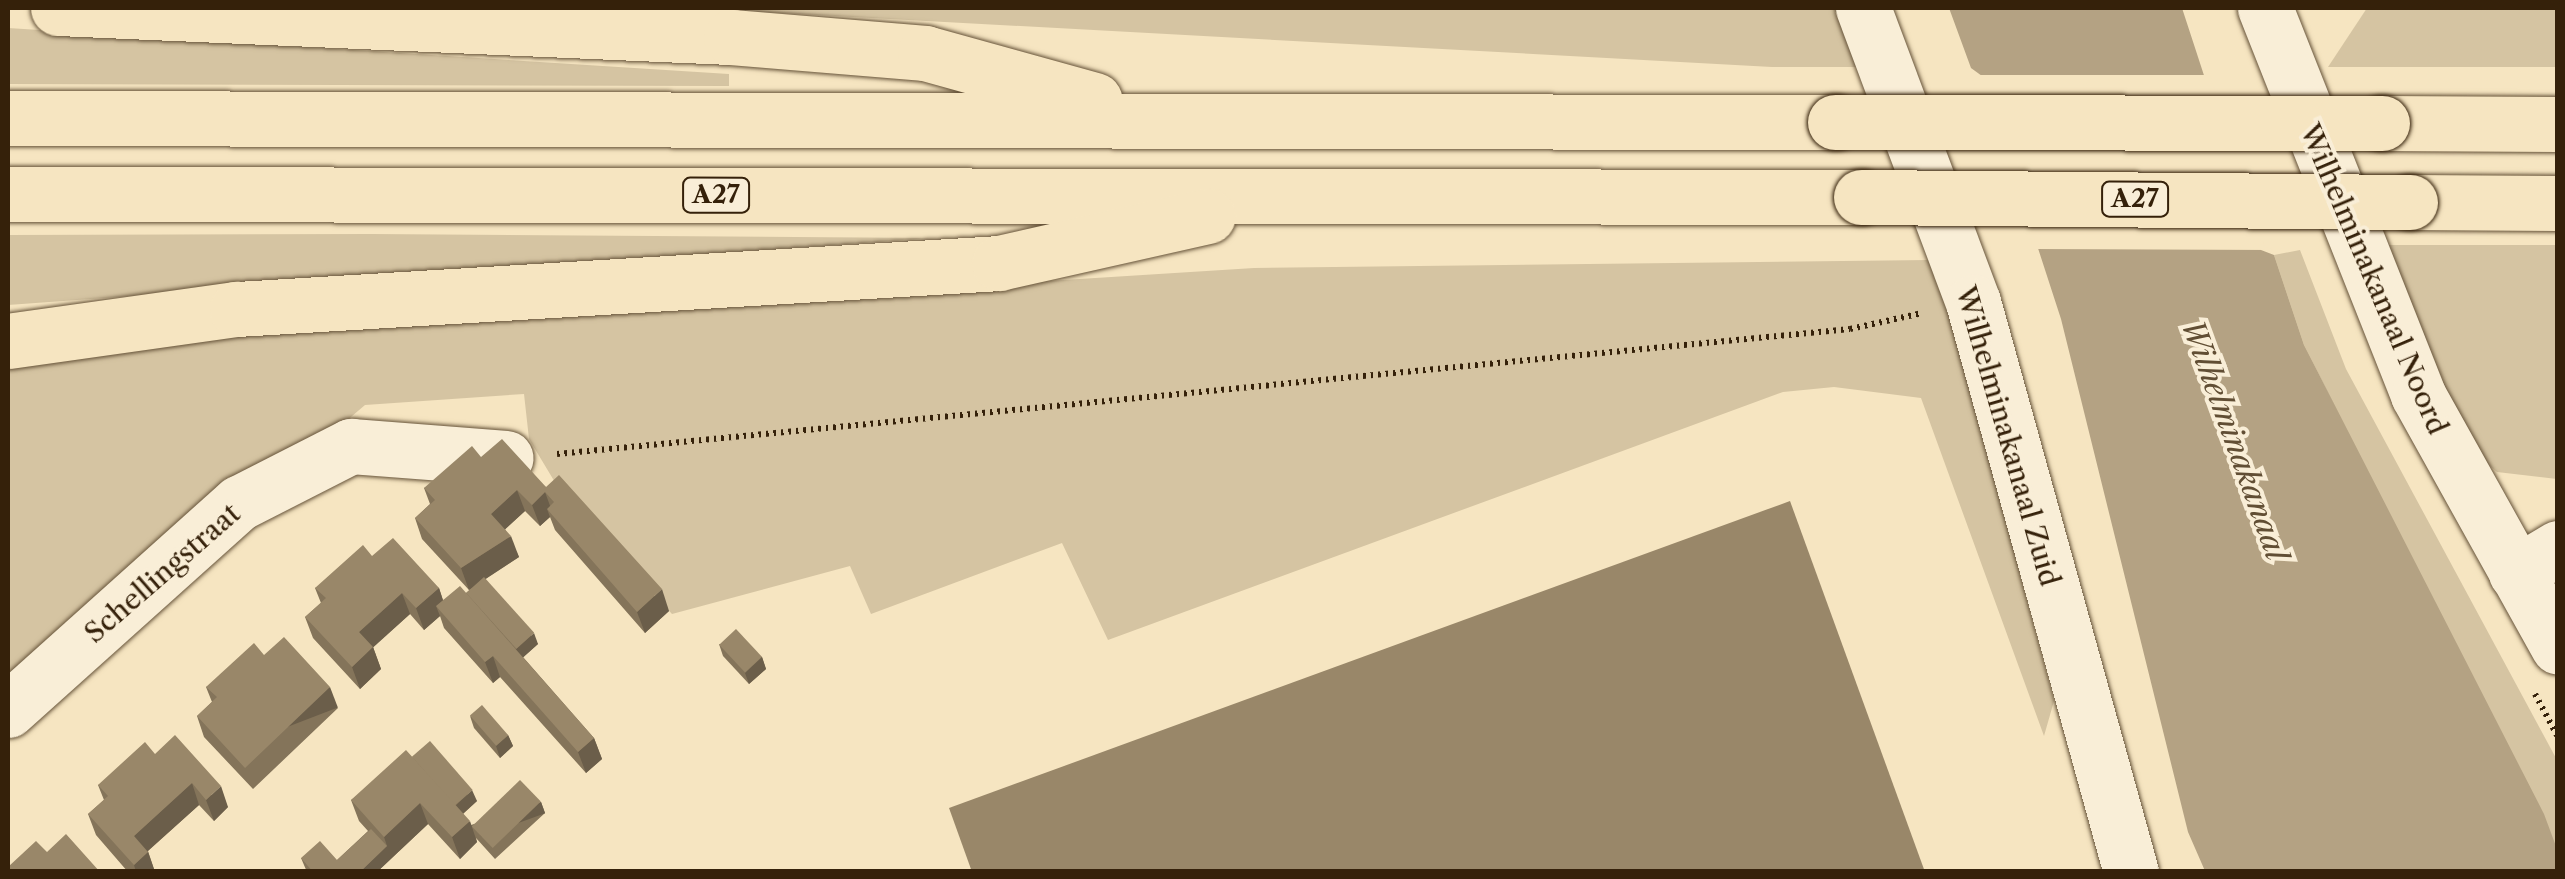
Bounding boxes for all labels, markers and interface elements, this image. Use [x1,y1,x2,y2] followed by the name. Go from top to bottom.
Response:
[2293,119,2455,439] street label: Wilhelminakanaal Noord
[681,175,751,215] road number: A27
[2100,179,2170,219] road number: A27
[1949,282,2067,590] street label: Wilhelminakanaal Zuid
[2174,314,2294,566] water label: Wilhelminakanaal
[77,496,247,650] street label: Schellingstraat

